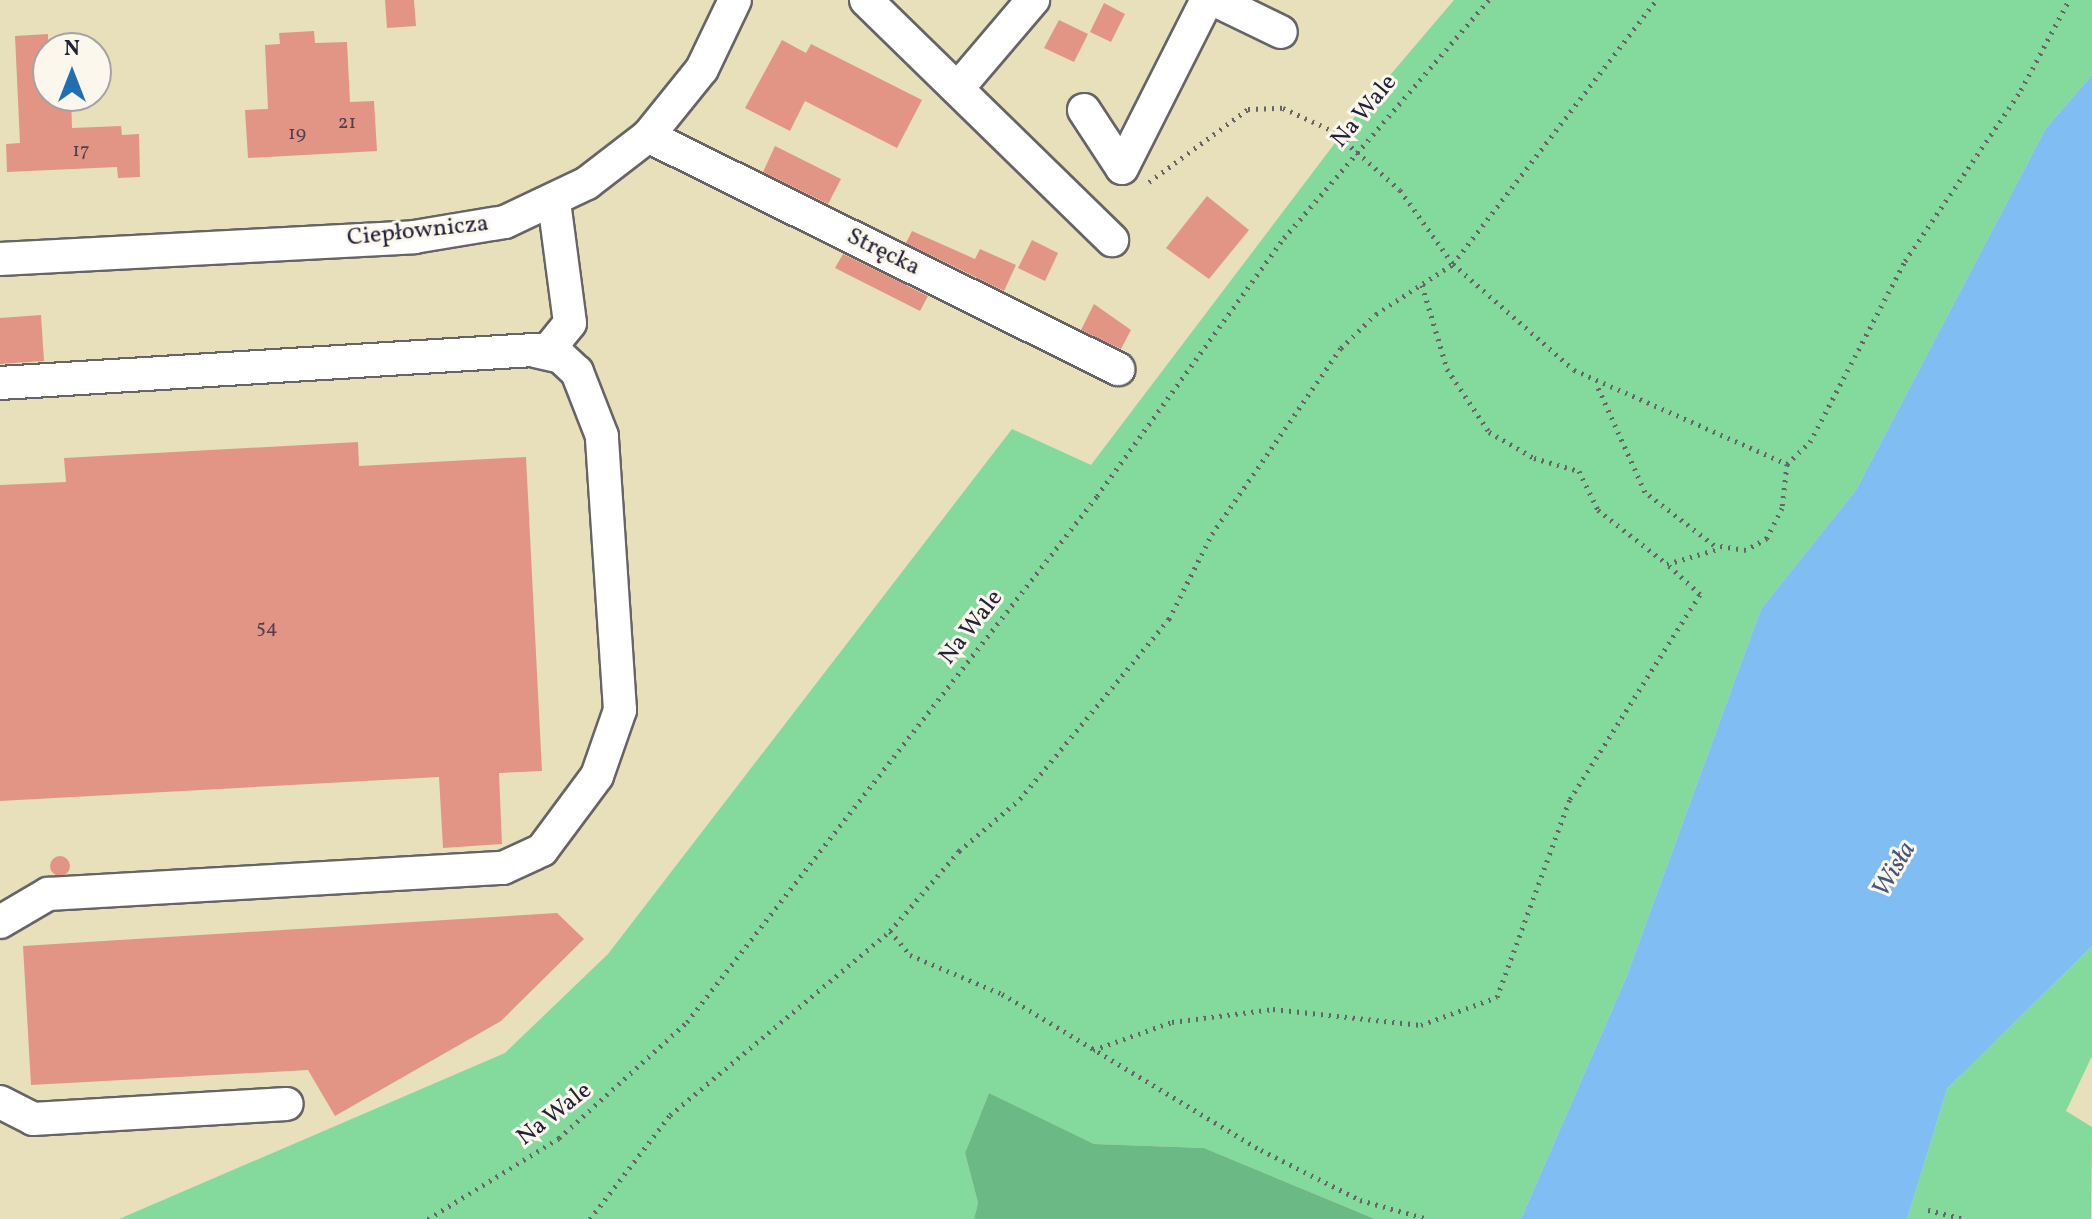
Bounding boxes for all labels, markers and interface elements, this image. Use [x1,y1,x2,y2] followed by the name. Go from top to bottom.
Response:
[32,32,112,112] north arrow
[64,34,80,65] text: N
[1326,69,1404,155] street label: Na Wale
[338,111,356,135] house number: 21
[288,122,306,146] house number: 19
[72,139,90,163] house number: 17
[346,210,490,254] street label: Ciepłownicza
[842,223,924,283] street label: Stręcka
[934,585,1010,671] street label: Na Wale
[256,616,278,640] house number: 54
[1866,837,1924,903] water label: Wisła
[512,1077,598,1153] street label: Na Wale

